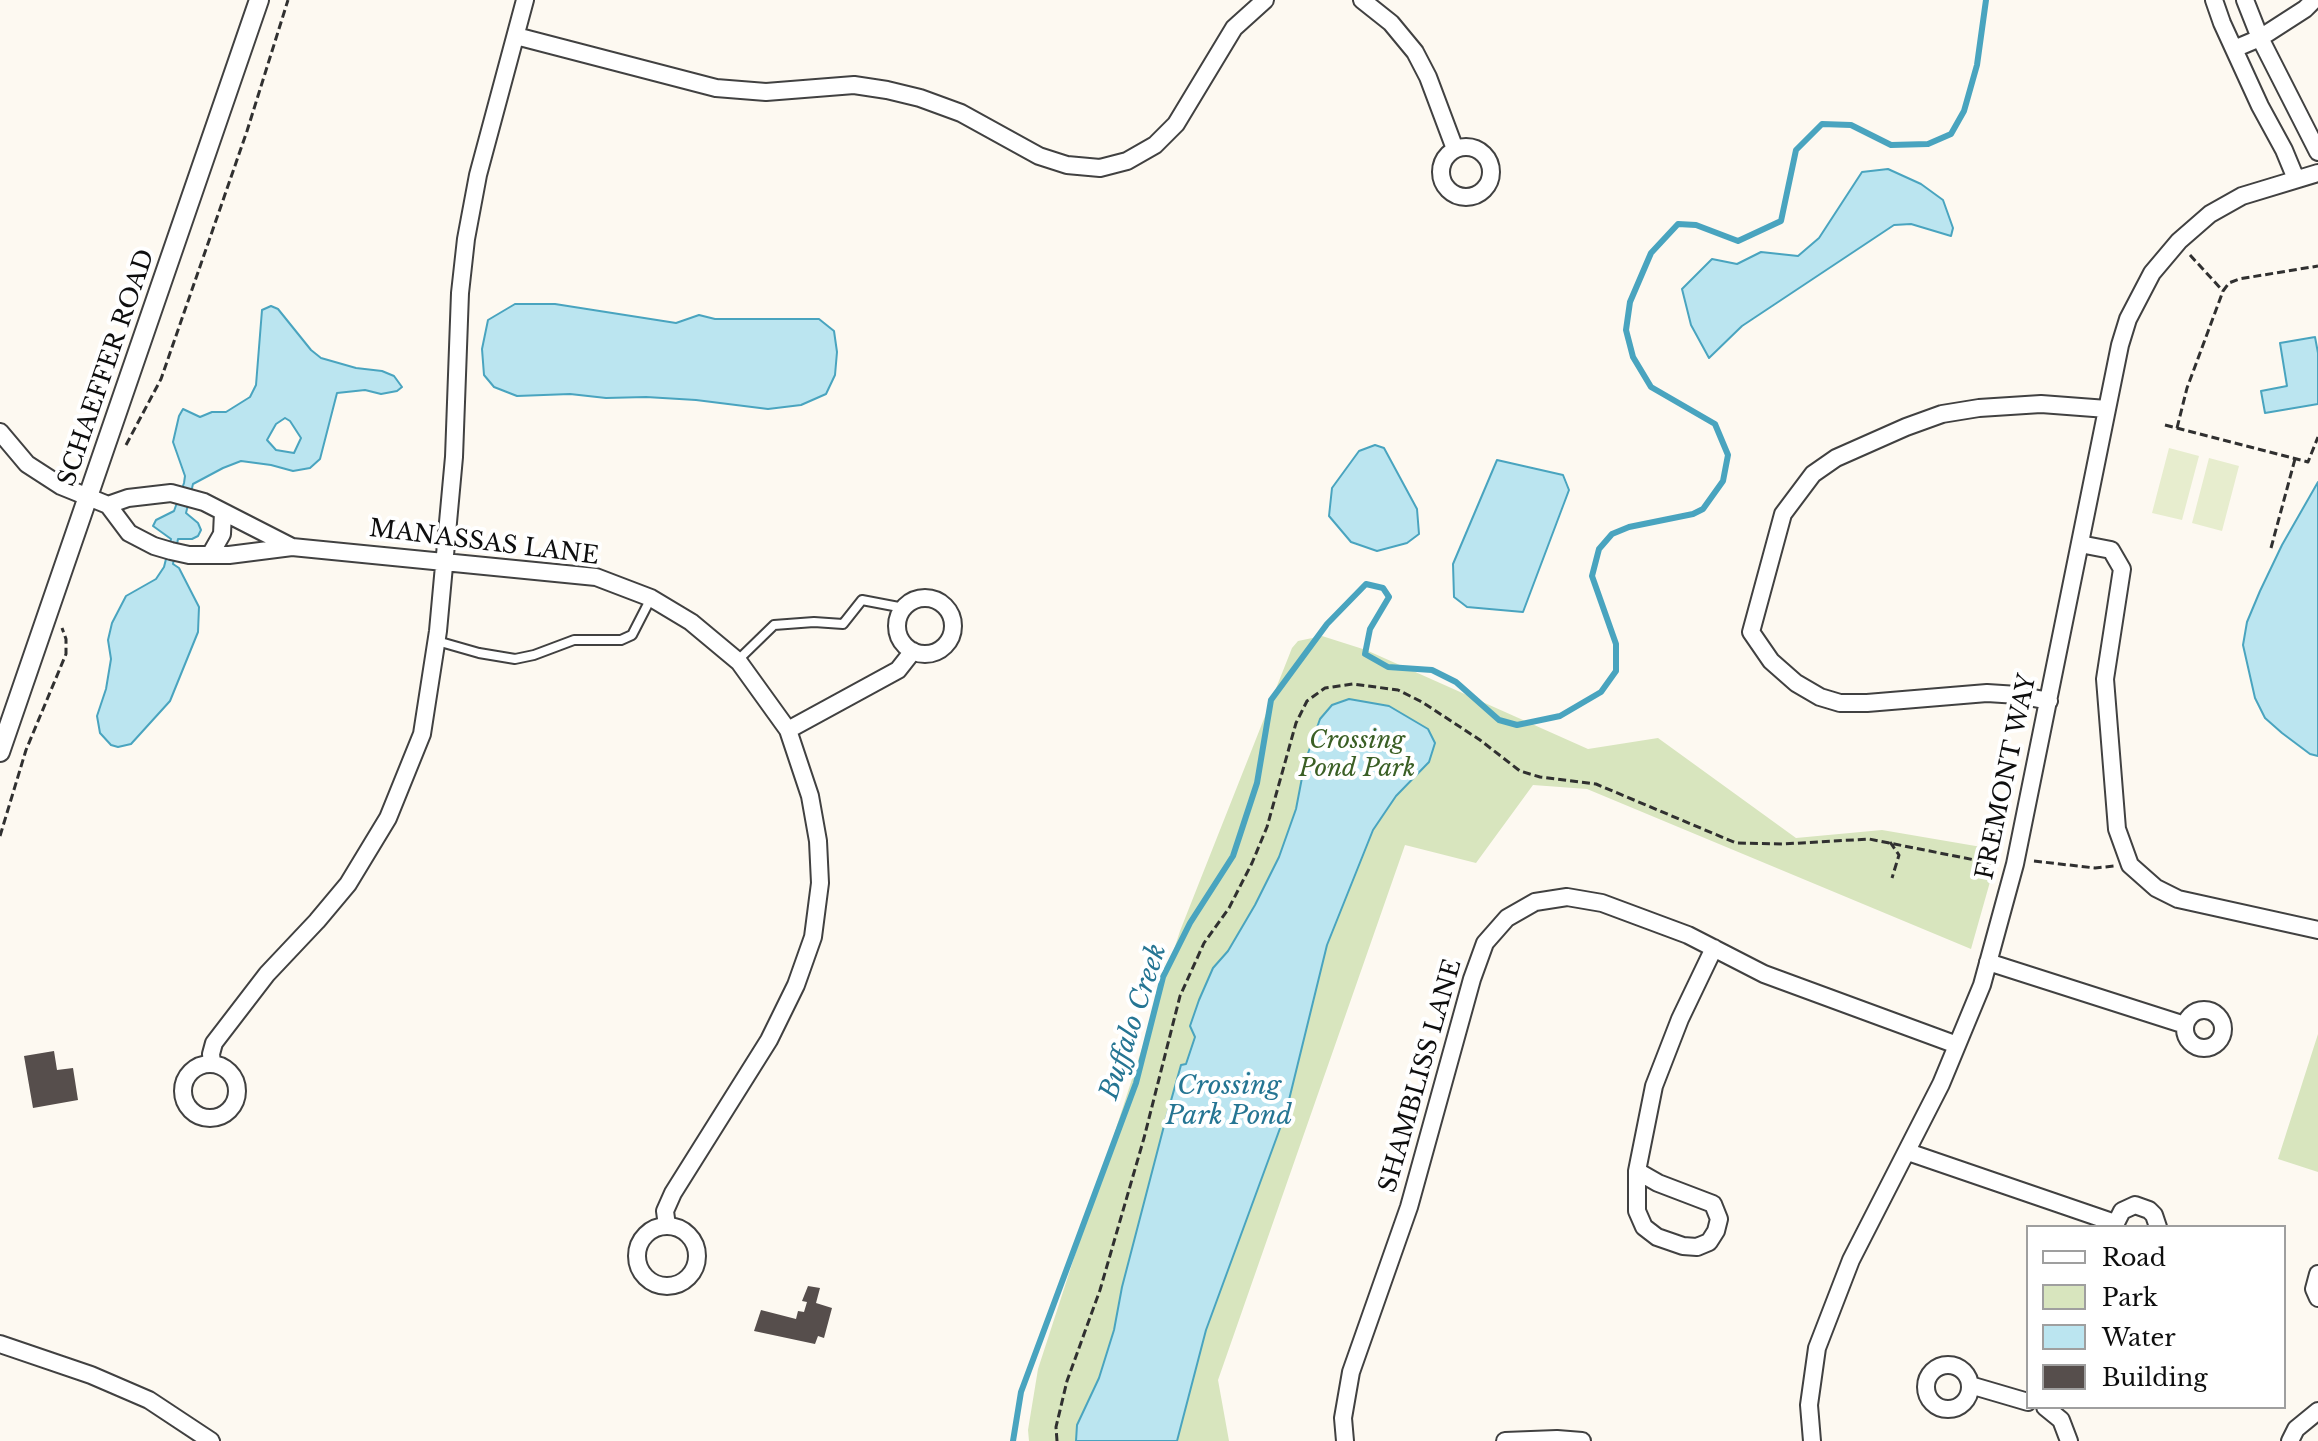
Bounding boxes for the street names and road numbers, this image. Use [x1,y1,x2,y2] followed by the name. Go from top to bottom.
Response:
[53,246,161,490] street label: SCHAEFFER ROAD
[368,515,600,571] street label: MANASSAS LANE
[1971,672,2043,882] street label: FREMONT WAY
[1374,956,1468,1196] street label: SHAMBLISS LANE

